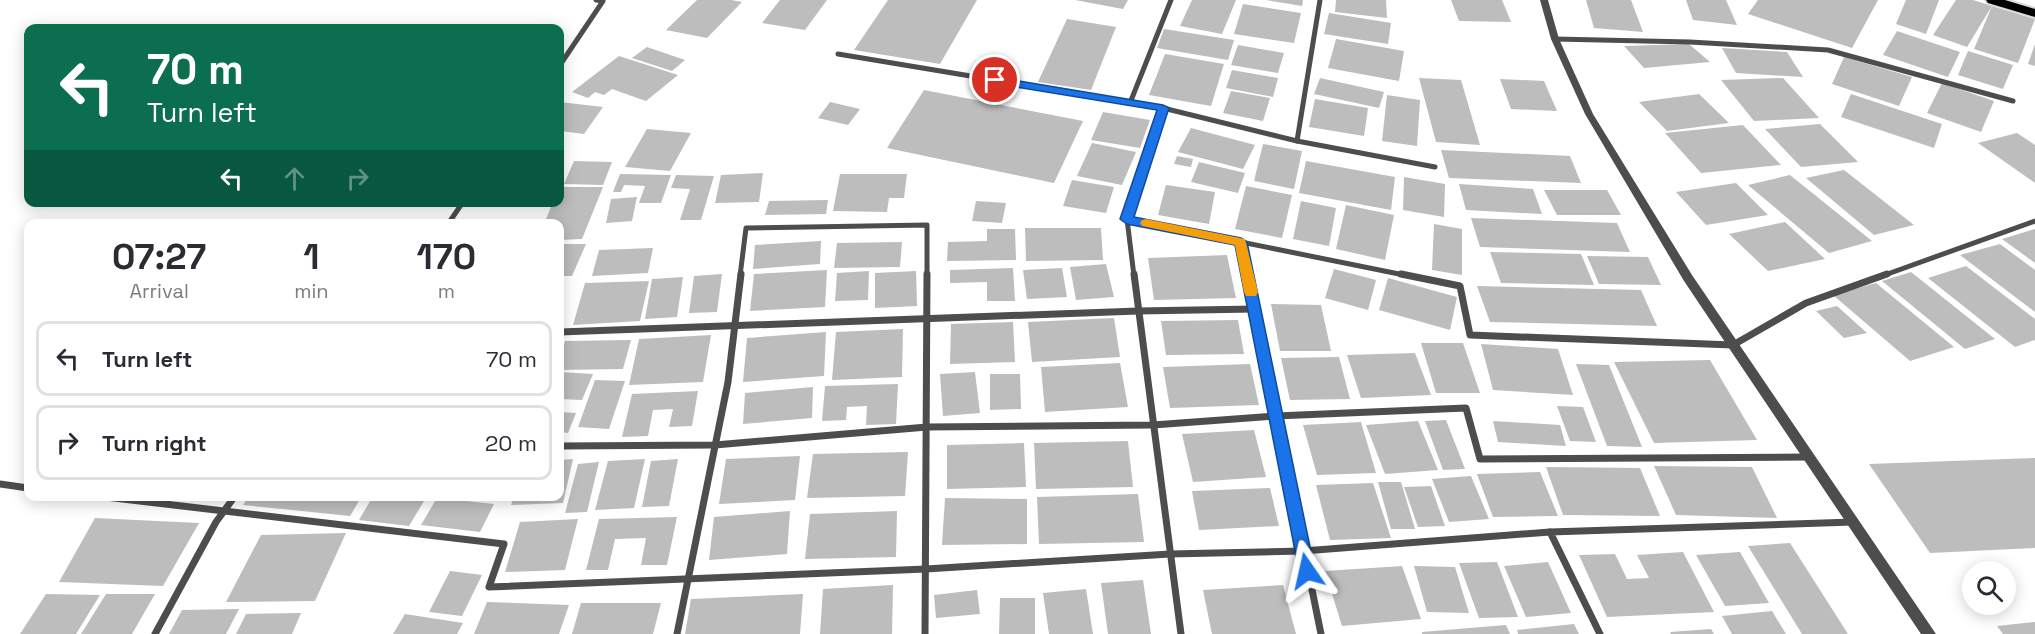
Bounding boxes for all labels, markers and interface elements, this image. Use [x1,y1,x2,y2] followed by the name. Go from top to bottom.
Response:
[147,43,244,96] text: 70 m
[48,48,126,126] icon: left
[969,54,1020,105] pin
[978,63,1011,96] icon: arrive
[147,95,257,130] text: Turn left
[215,162,248,195] icon: left
[278,162,311,195] icon: ahead
[341,162,374,195] icon: right
[112,234,206,280] text: 07:27
[303,234,320,280] text: 1
[417,234,476,280] text: 170
[129,278,189,304] text: Arrival
[294,278,329,304] text: min
[438,278,455,304] text: m
[51,342,84,375] icon: left
[102,345,192,373] text: Turn left
[486,345,537,373] text: 70 m
[51,426,84,459] icon: right
[102,429,207,457] text: Turn right
[485,429,537,457] text: 20 m
[1275,539,1339,603] position arrow
[1962,561,2016,615] map controls
[1962,561,2016,615] button: search

